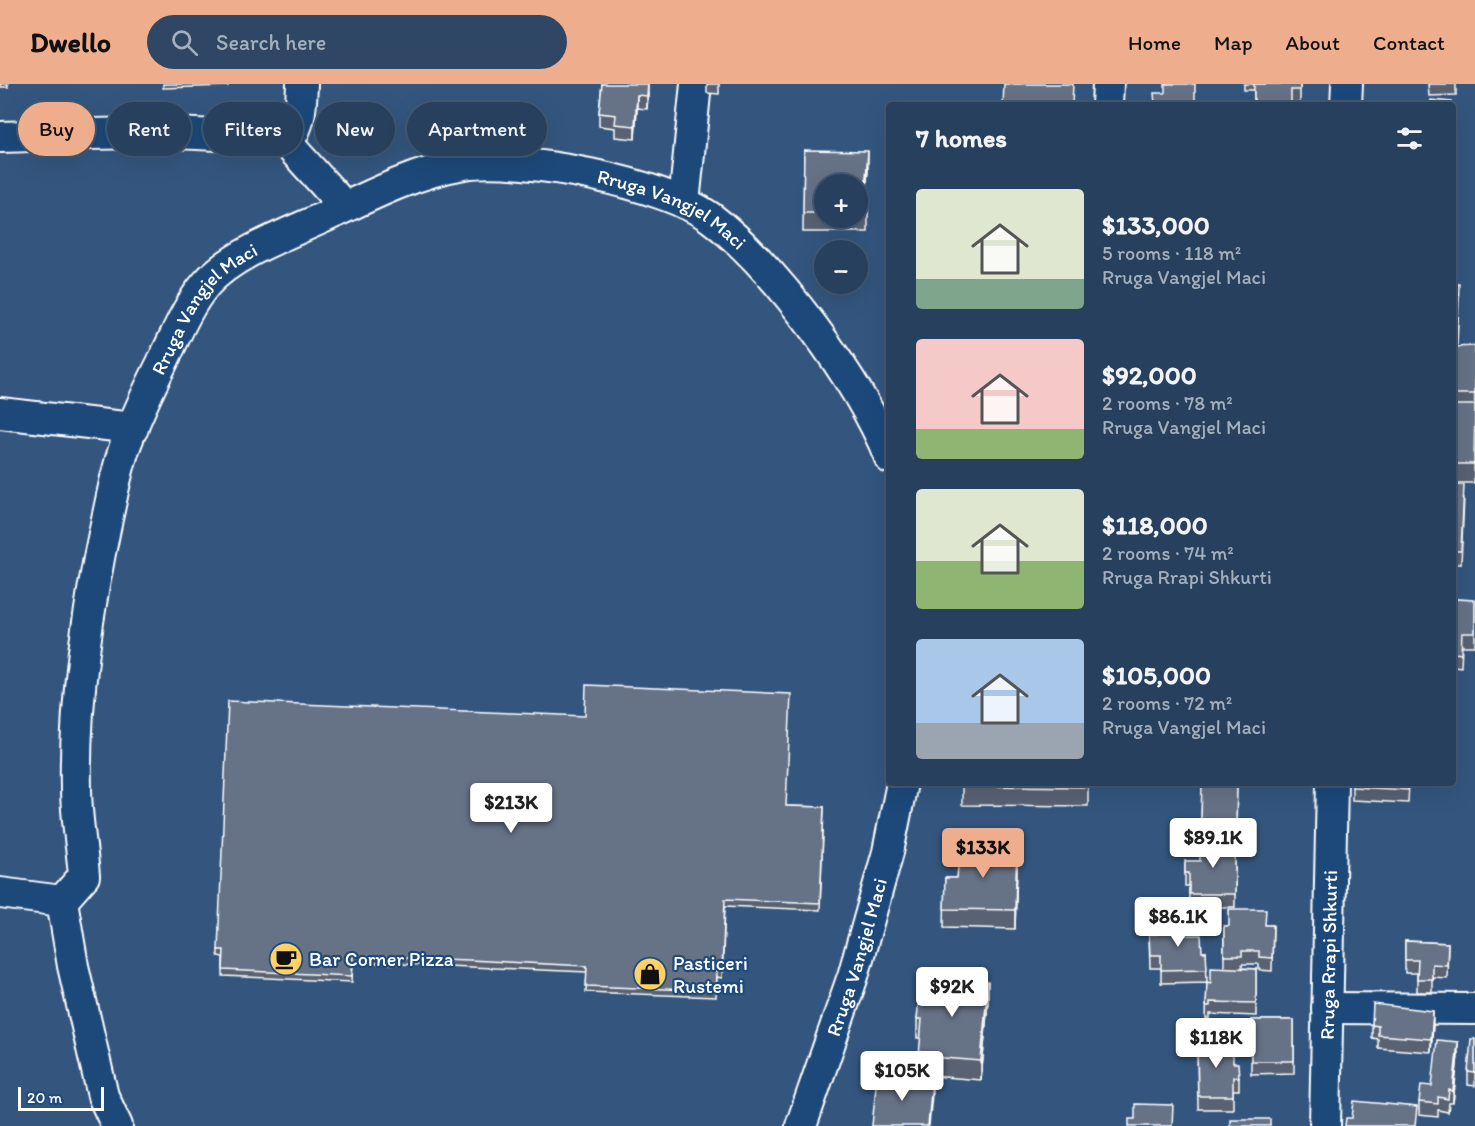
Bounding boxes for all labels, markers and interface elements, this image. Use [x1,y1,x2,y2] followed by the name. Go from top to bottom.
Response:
[147,15,567,69] search box
[30,25,111,59] text: Dwello
[168,26,201,59] icon: search
[216,29,326,56] text: Search here
[1128,30,1181,55] text: Home
[1214,30,1253,55] text: Map
[1286,30,1340,55] text: About
[1373,30,1445,55] text: Contact
[18,102,95,156] chip: Buy
[107,102,191,156] chip: Rent
[203,102,303,156] chip: Filters
[315,102,395,156] chip: New
[407,102,547,156] chip: Apartment
[916,122,1007,154] text: 7 homes
[1393,122,1426,155] icon: filters
[595,164,751,254] street label: Rruga Vangjel Maci
[814,174,868,294] map controls
[814,174,868,228] button: +
[1102,209,1210,241] text: $133,000
[964,213,1036,285] icon: home
[146,238,261,379] street label: Rruga Vangjel Maci
[814,240,868,294] button: −
[1102,241,1241,265] text: 5 rooms · 118 m²
[1102,265,1266,289] text: Rruga Vangjel Maci
[1102,359,1197,391] text: $92,000
[964,363,1036,435] icon: home
[1102,391,1233,415] text: 2 rooms · 78 m²
[1102,415,1266,439] text: Rruga Vangjel Maci
[1102,509,1208,541] text: $118,000
[964,513,1036,585] icon: home
[1102,541,1234,565] text: 2 rooms · 74 m²
[1102,565,1272,589] text: Rruga Rrapi Shkurti
[1102,659,1211,691] text: $105,000
[964,663,1036,735] icon: home
[1102,691,1232,715] text: 2 rooms · 72 m²
[1102,715,1266,739] text: Rruga Vangjel Maci
[469,783,553,834] pin: $213K
[484,790,538,814] text: $213K
[1164,818,1262,869] pin: $89.1K
[1184,825,1242,849] text: $89.1K
[941,828,1025,879] pin: $133K
[956,835,1010,859] text: $133K
[1315,870,1342,1040] street label: Rruga Rrapi Shkurti
[821,875,892,1039] street label: Rruga Vangjel Maci
[1129,897,1227,948] pin: $86.1K
[1149,904,1207,928] text: $86.1K
[268,941,304,977] cafe icon: Bar Corner Pizza
[309,947,454,971] place label: Bar Corner Pizza
[673,951,748,998] place label: Pasticeri Rustemi
[632,956,668,992] shop icon: Pasticeri Rustemi
[916,967,988,1018] pin: $92K
[930,974,974,998] text: $92K
[1174,1018,1258,1069] pin: $118K
[1190,1025,1242,1049] text: $118K
[860,1051,944,1102] pin: $105K
[874,1058,930,1082] text: $105K
[18,1084,104,1112] scale bar
[27,1088,62,1107] text: 20 m

